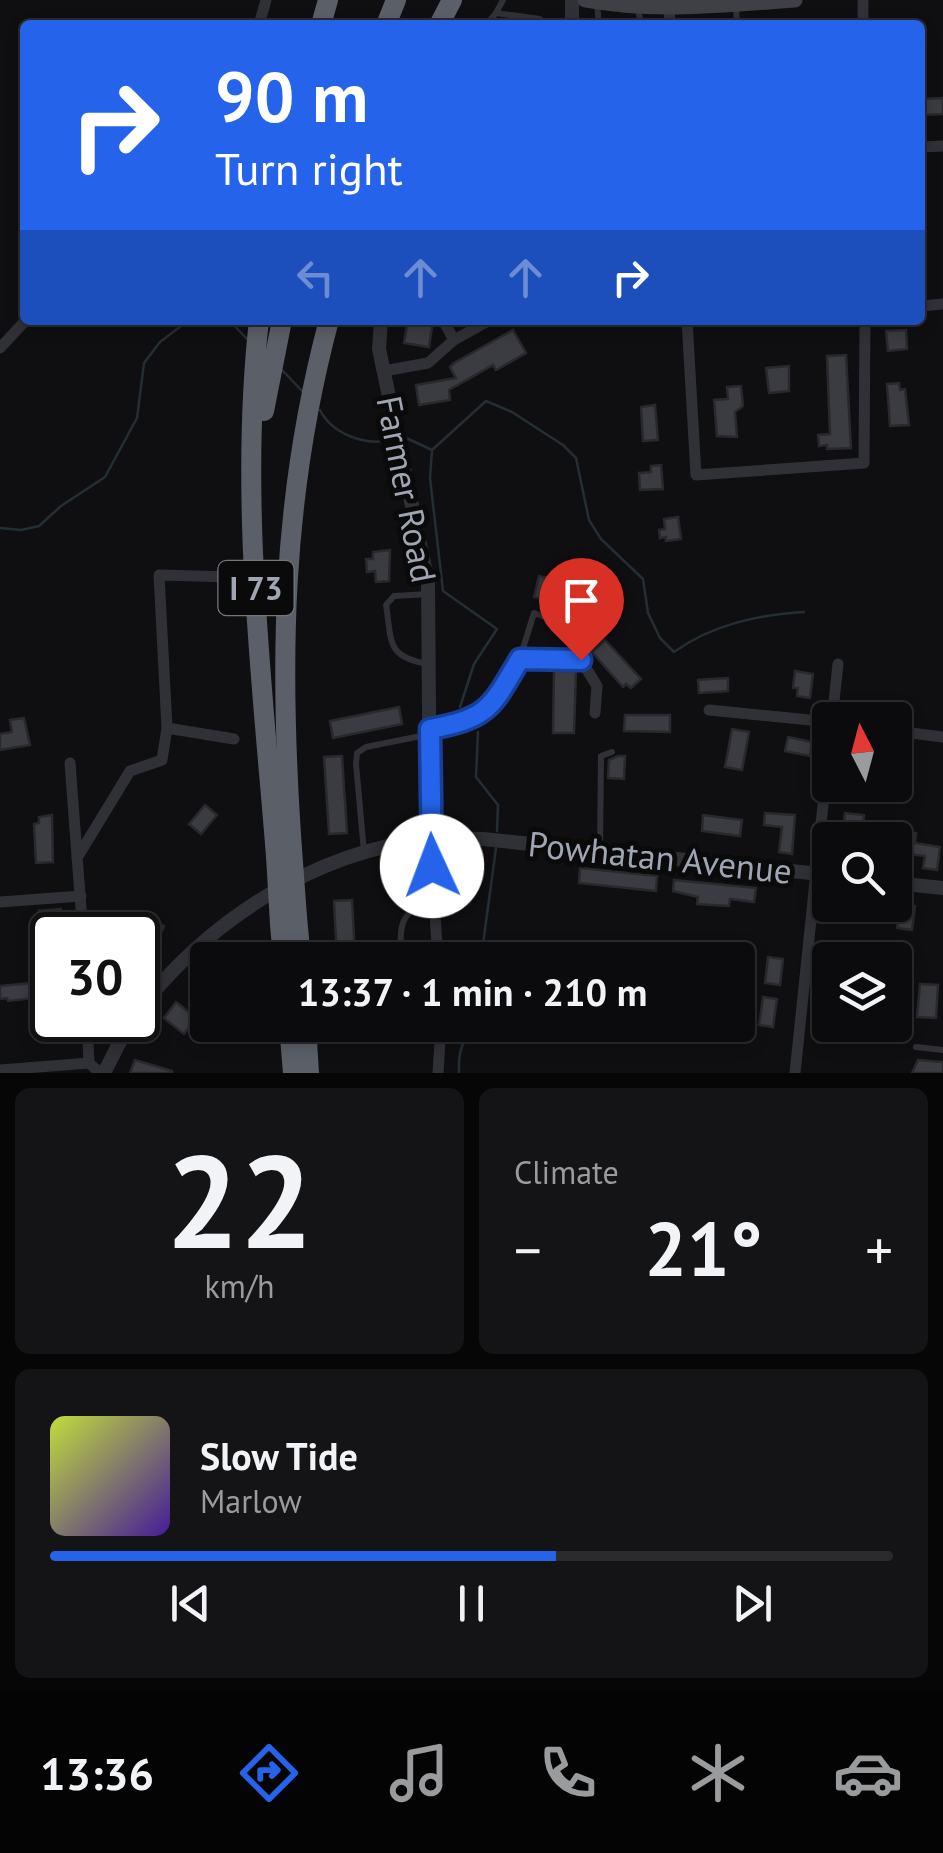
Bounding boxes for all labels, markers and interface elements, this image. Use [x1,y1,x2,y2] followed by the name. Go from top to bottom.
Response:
[215,51,368,141] text: 90 m
[50,60,180,190] icon: right
[215,139,403,197] text: Turn right
[288,250,343,305] icon: left
[393,250,448,305] icon: ahead
[498,250,553,305] icon: ahead
[603,250,658,305] icon: right
[366,392,448,586] street label: Farmer Road
[539,558,624,661] pin
[218,561,294,615] road number: I 73
[554,573,609,628] icon: arrive
[812,702,912,802] north arrow
[812,702,912,1042] map controls
[380,814,484,918] position arrow
[526,820,794,894] street label: Powhatan Avenue
[812,822,912,922] button: search
[30,912,160,1042] speed limit sign: 30
[812,942,912,1042] button: layers
[298,967,647,1016] text: 13:37 · 1 min · 210 m
[166,1116,313,1284] text: 22
[514,1151,619,1193] text: Climate
[645,1200,762,1297] text: 21°
[514,1214,542,1285] text: −
[865,1214,893,1285] text: +
[204,1265,275,1307] text: km/h
[200,1431,358,1480] text: Slow Tide
[200,1480,302,1522] text: Marlow
[163,1576,218,1631] icon: previous
[444,1576,499,1631] icon: pause
[725,1576,780,1631] icon: next
[234,1738,304,1808] icon: directions
[384,1738,454,1808] icon: music
[533,1738,603,1808] icon: phone
[683,1738,753,1808] icon: climate
[833,1738,903,1808] icon: car
[40,1744,154,1802] text: 13:36

